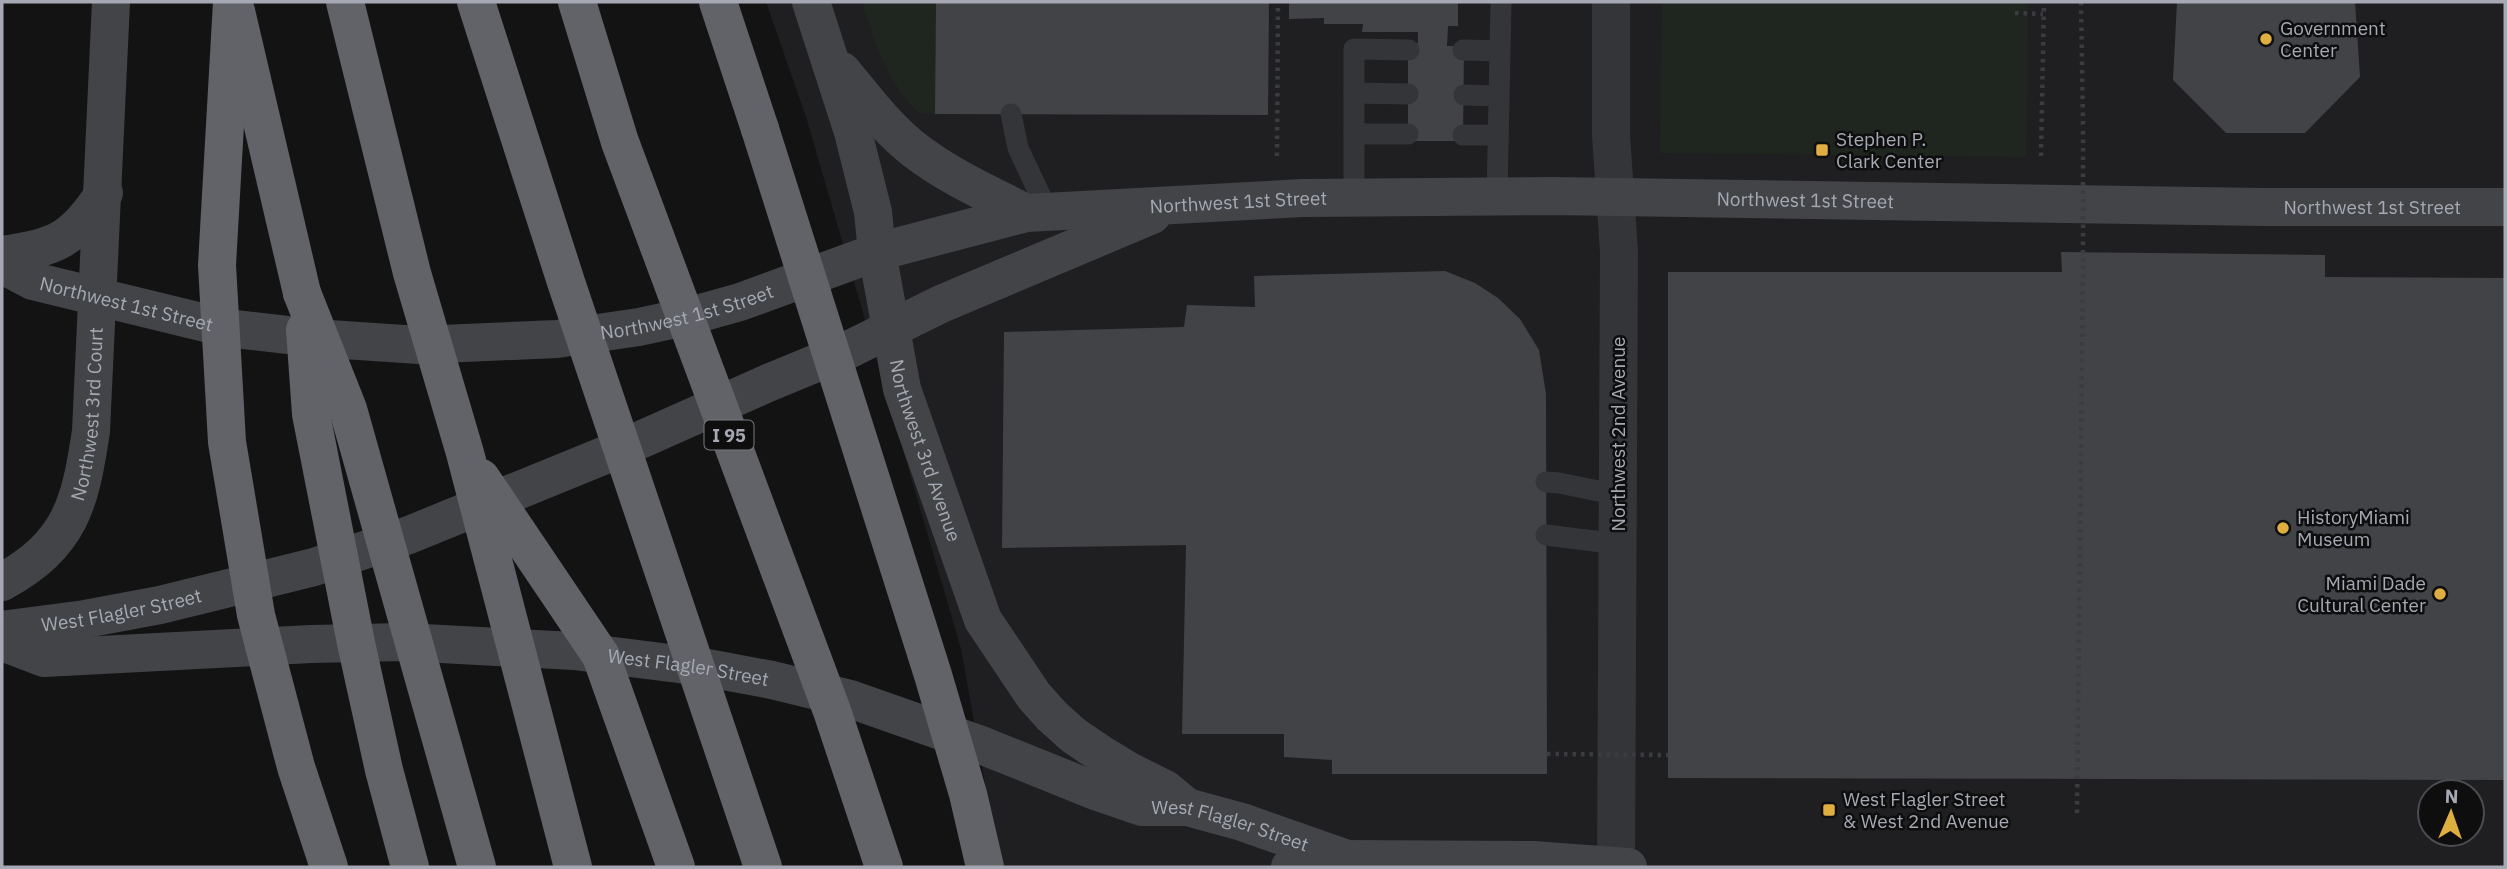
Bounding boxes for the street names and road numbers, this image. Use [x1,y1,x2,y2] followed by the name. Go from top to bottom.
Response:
[1149,186,1327,218] street label: Northwest 1st Street
[1716,187,1894,213] street label: Northwest 1st Street
[2283,195,2461,219] street label: Northwest 1st Street
[37,271,215,336] street label: Northwest 1st Street
[599,279,776,345] street label: Northwest 1st Street
[65,327,108,504] street label: Northwest 3rd Court
[1606,337,1630,531] street label: Northwest 2nd Avenue
[885,357,967,545] street label: Northwest 3rd Avenue
[704,421,754,450] road number: I 95
[40,583,204,637] street label: West Flagler Street
[606,643,771,691] street label: West Flagler Street
[1151,795,1312,857] street label: West Flagler Street

